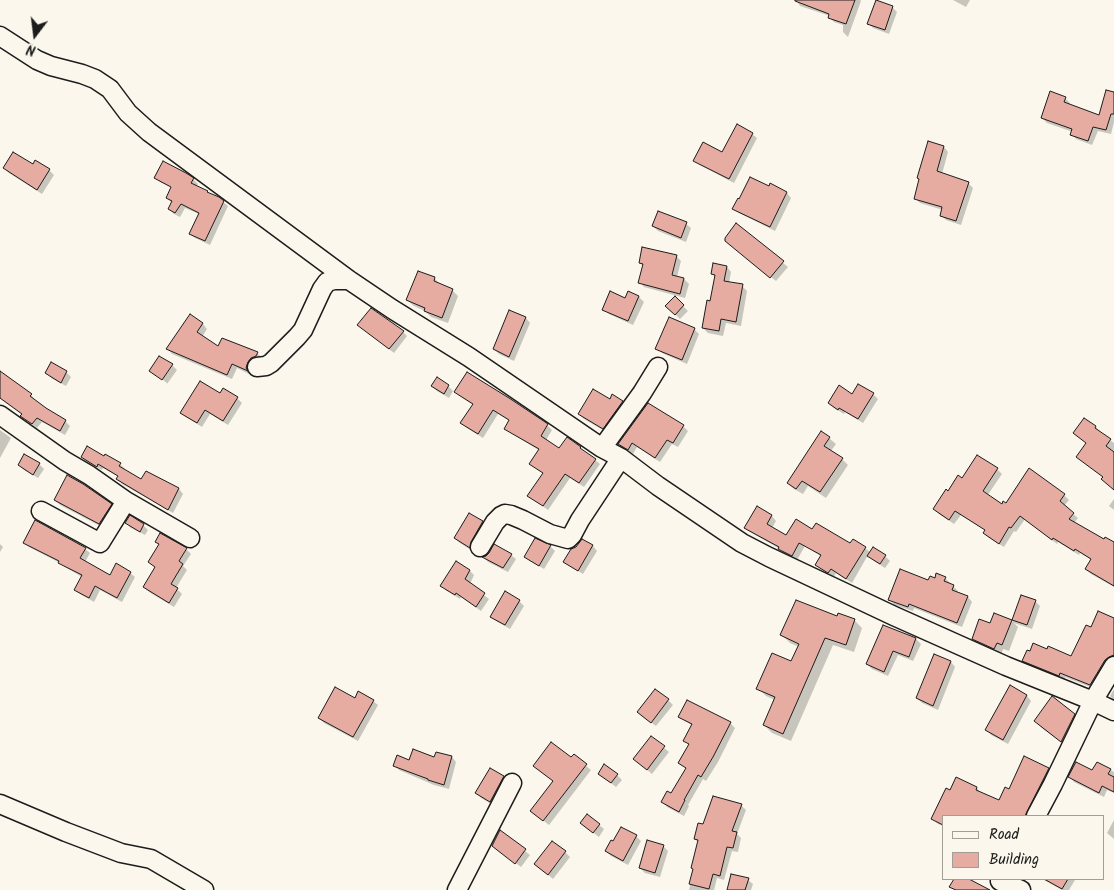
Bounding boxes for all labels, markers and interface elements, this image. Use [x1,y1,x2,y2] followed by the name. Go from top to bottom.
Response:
[10,10,60,60] north arrow
[24,38,38,61] text: N
[942,815,1104,880] legend
[989,823,1019,847] text: Road
[989,848,1039,872] text: Building

